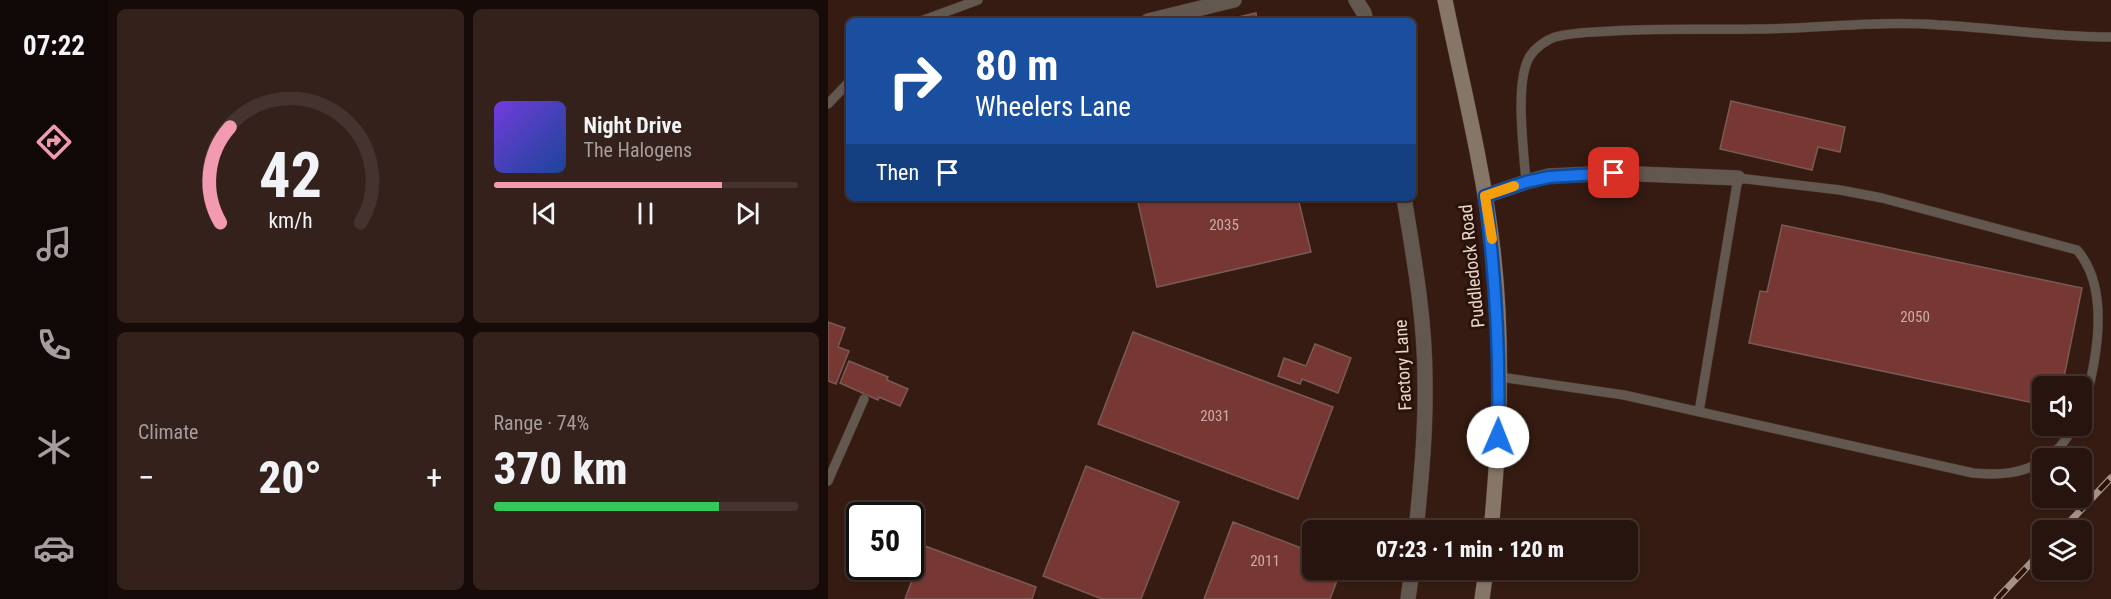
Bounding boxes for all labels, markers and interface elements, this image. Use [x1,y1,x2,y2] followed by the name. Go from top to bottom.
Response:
[23,30,85,62] text: 07:22
[975,41,1058,90] text: 80 m
[876,42,954,120] icon: right
[975,91,1131,123] text: Wheelers Lane
[584,113,682,138] text: Night Drive
[33,121,75,163] icon: directions
[584,138,692,162] text: The Halogens
[259,139,322,212] text: 42
[1588,147,1639,198] pin
[931,156,964,189] icon: arrive
[1597,156,1630,189] icon: arrive
[876,160,919,185] text: Then
[528,197,561,230] icon: previous
[629,197,662,230] icon: pause
[731,197,764,230] icon: next
[1455,203,1488,329] street label: Puddledock Road
[268,208,312,233] text: km/h
[1209,216,1239,234] house number: 2035
[33,223,75,265] icon: music
[1900,308,1930,326] house number: 2050
[1390,319,1415,411] street label: Factory Lane
[33,324,75,366] icon: phone
[2032,376,2092,580] map controls
[2032,376,2092,436] button: sound
[1466,405,1530,469] position arrow
[1200,407,1230,425] house number: 2031
[494,411,589,435] text: Range · 74%
[138,420,198,444] text: Climate
[33,426,75,468] icon: climate
[494,442,628,495] text: 370 km
[2032,448,2092,508] button: search
[259,451,322,504] text: 20°
[138,458,155,497] text: −
[426,458,443,497] text: +
[846,502,924,580] speed limit sign: 50
[2032,520,2092,580] button: layers
[33,527,75,569] icon: car
[1376,537,1564,562] text: 07:23 · 1 min · 120 m
[1250,552,1280,570] house number: 2011

